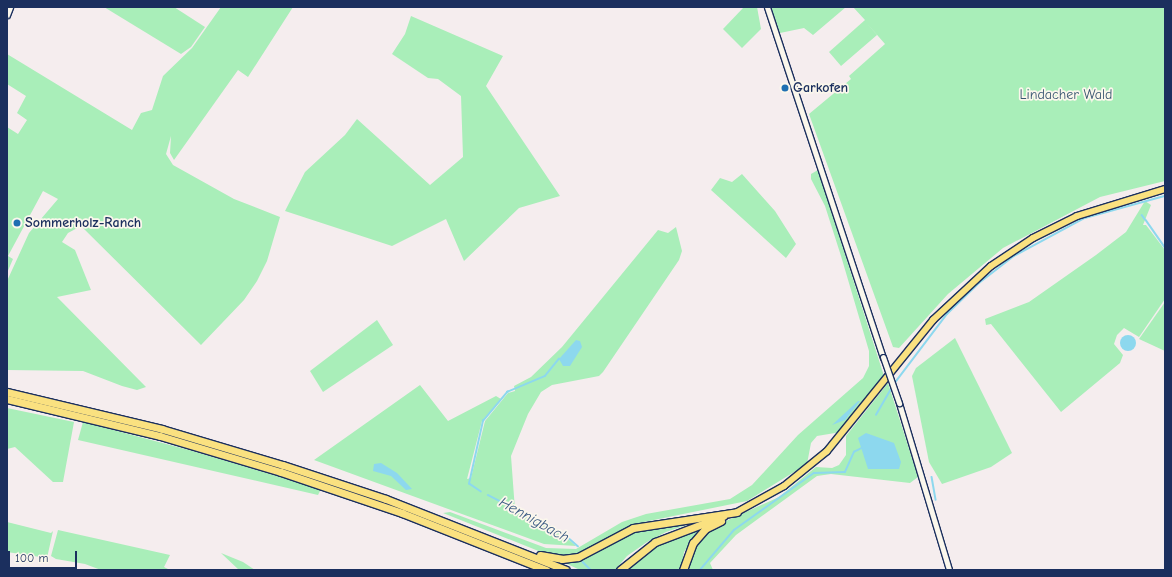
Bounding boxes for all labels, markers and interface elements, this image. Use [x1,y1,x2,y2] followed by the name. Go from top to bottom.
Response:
[793,80,848,96] place label: Garkofen
[780,83,790,93] marker: Garkofen
[1020,87,1112,103] park label: Lindacher Wald
[25,215,141,231] place label: Sommerholz-Ranch
[12,218,22,228] marker: Sommerholz-Ranch
[496,493,572,547] water label: Hennigbach
[10,543,79,569] scale bar
[15,551,48,565] text: 100 m

